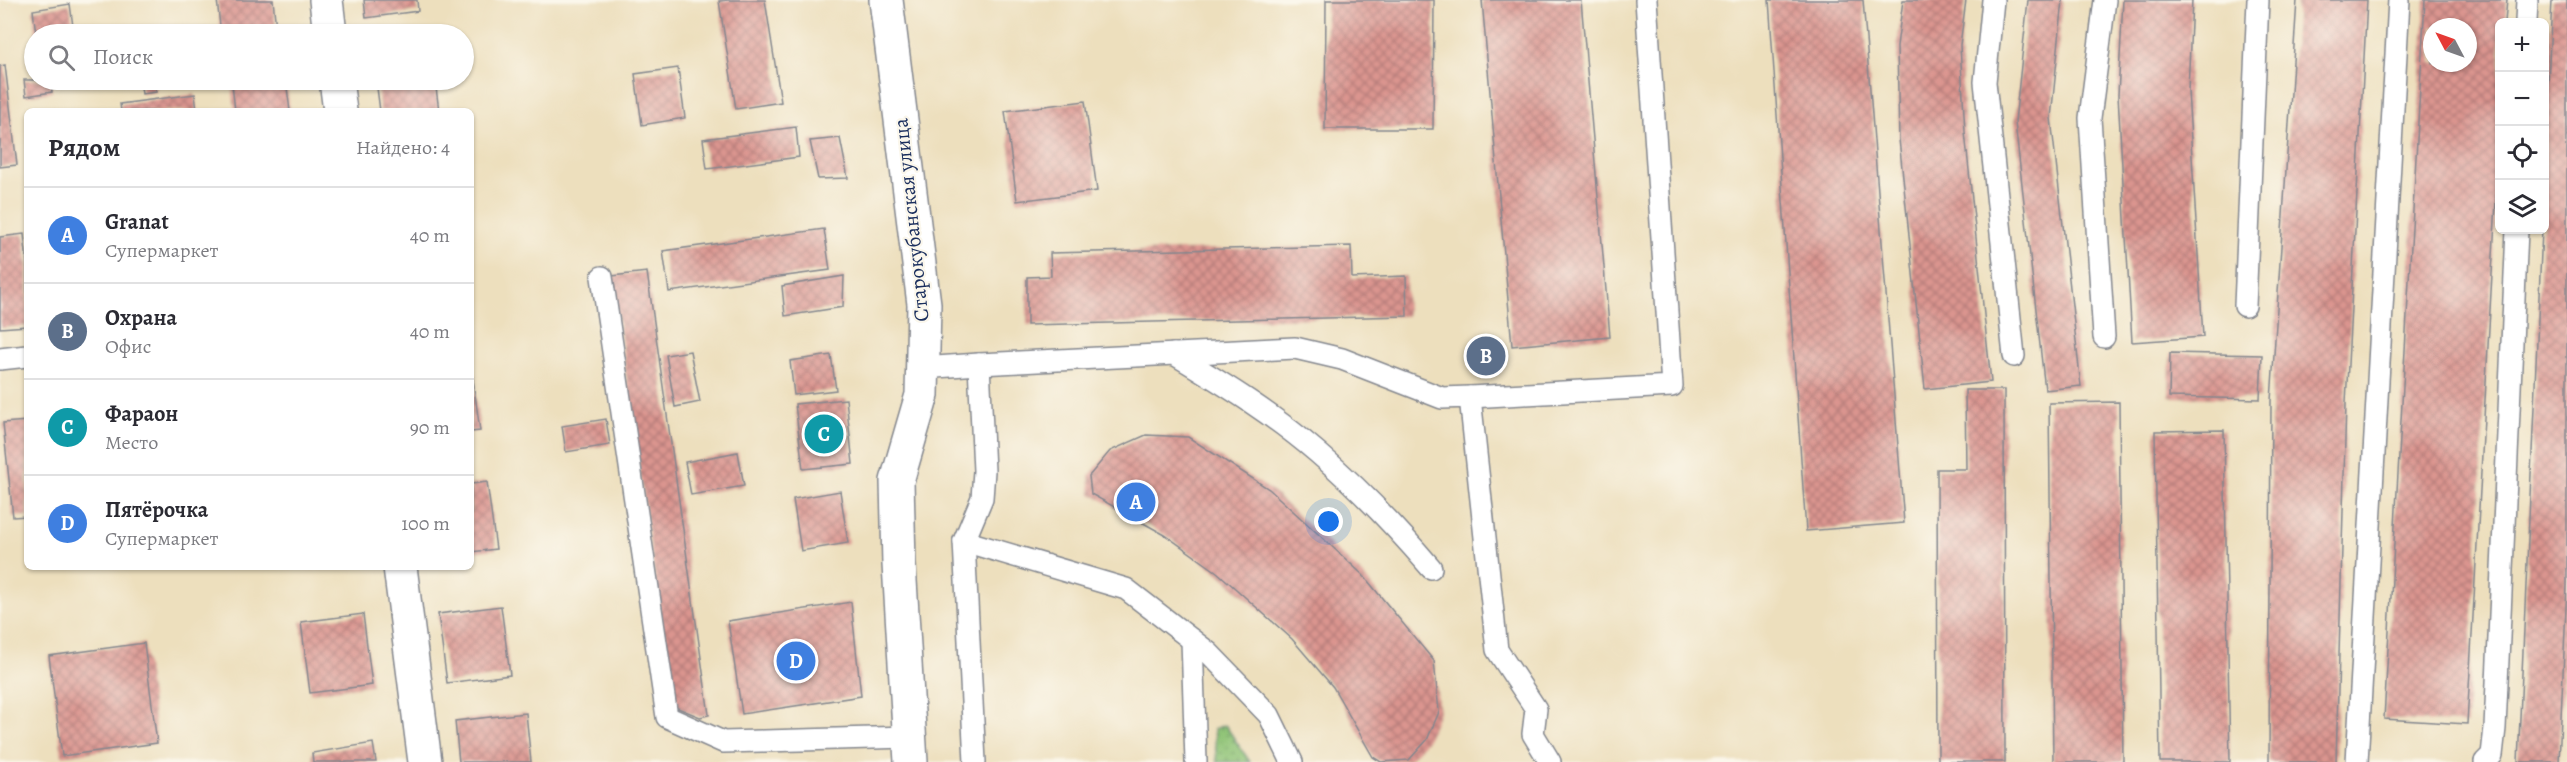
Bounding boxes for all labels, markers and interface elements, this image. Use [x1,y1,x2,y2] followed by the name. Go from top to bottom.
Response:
[2423,18,2477,72] north arrow
[2495,18,2549,234] map controls
[2495,18,2549,72] button: +
[24,24,474,90] search box
[45,41,78,74] icon: search
[93,42,153,72] text: Поиск
[2495,72,2549,126] button: −
[886,117,936,323] street label: Старокубанская улица
[2495,126,2549,180] button: locate
[48,130,120,165] text: Рядом
[356,134,450,161] text: Найдено: 4
[2495,180,2549,234] button: layers
[105,207,169,237] text: Granat
[61,222,74,249] text: A
[410,222,450,249] text: 40 m
[105,237,219,264] text: Супермаркет
[105,303,177,333] text: Охрана
[61,318,74,345] text: B
[410,318,450,345] text: 40 m
[105,333,151,360] text: Офис
[1466,334,1506,378] pin: B
[105,399,178,429] text: Фараон
[804,412,844,456] pin: C
[61,414,74,441] text: C
[410,414,450,441] text: 90 m
[105,429,158,456] text: Место
[1116,480,1156,524] pin: A
[105,495,208,525] text: Пятёрочка
[1314,507,1343,536] your location
[61,510,74,537] text: D
[401,510,450,537] text: 100 m
[105,525,219,552] text: Супермаркет
[776,638,816,684] pin: D

